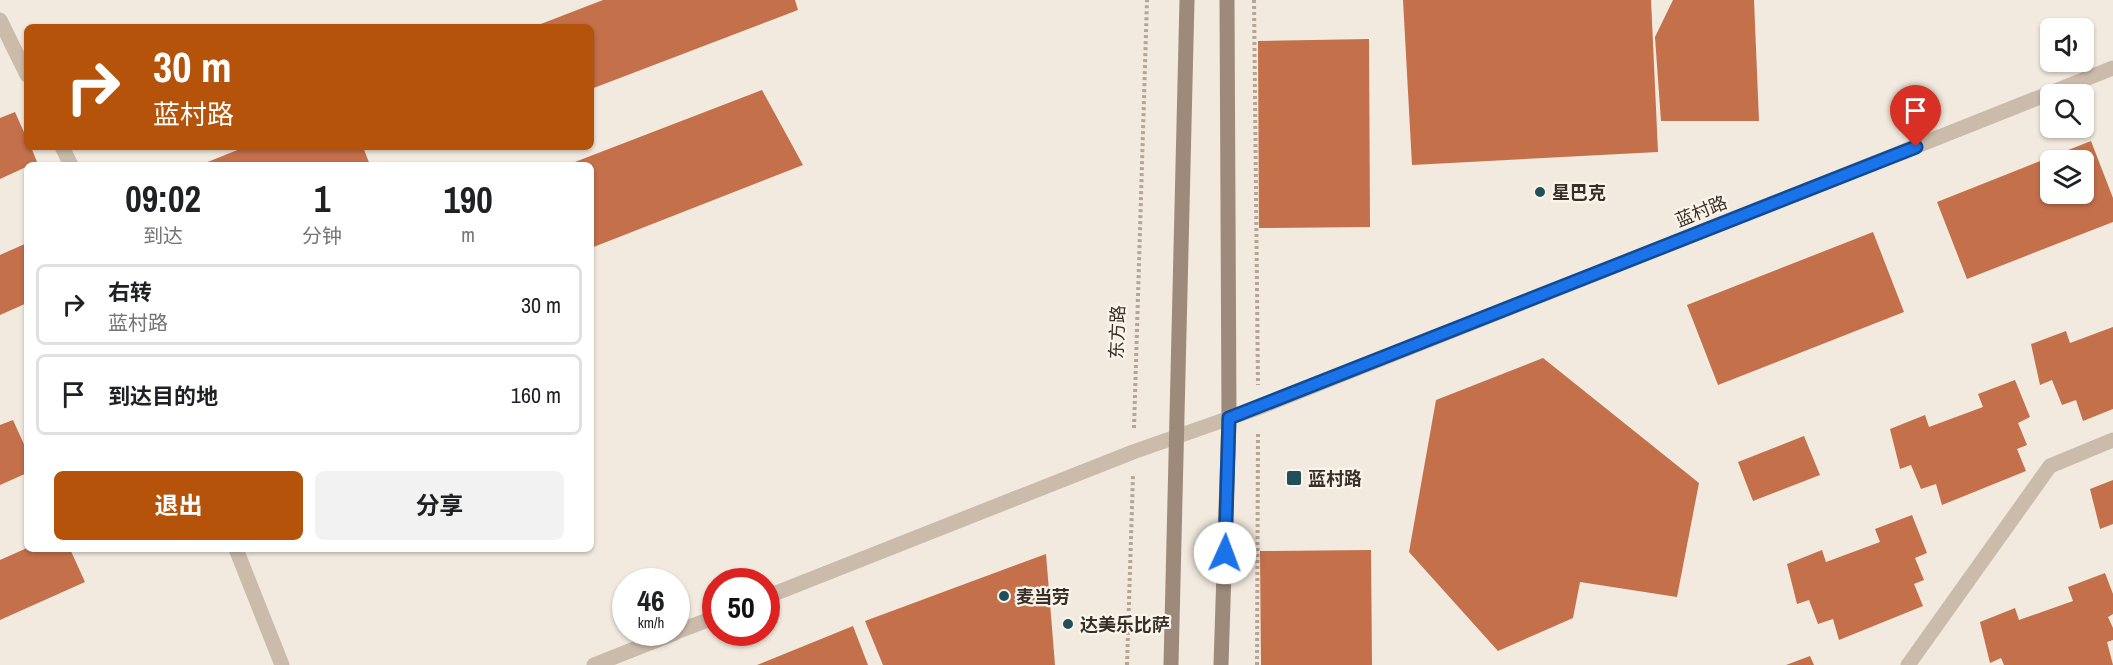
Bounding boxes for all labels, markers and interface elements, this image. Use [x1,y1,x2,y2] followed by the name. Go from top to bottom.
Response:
[2040,18,2094,204] map controls
[2040,18,2094,72] button: sound
[153,39,232,95] text: 30 m
[54,48,132,126] icon: right
[2040,84,2094,138] button: search
[1890,85,1941,147] pin
[1899,94,1932,127] icon: arrive
[153,96,234,132] text: 蓝村路
[2040,150,2094,204] button: layers
[125,175,201,223] text: 09:02
[314,175,330,223] text: 1
[443,176,493,224] text: 190
[1552,180,1606,205] place label: 星巴克
[1533,185,1547,199] marker: 星巴克
[1671,189,1731,233] street label: 蓝村路
[461,221,475,248] text: m
[143,222,183,249] text: 到达
[302,222,342,249] text: 分钟
[108,277,152,307] text: 右转
[57,288,90,321] icon: right
[521,290,561,320] text: 30 m
[1104,305,1130,359] street label: 东方路
[108,309,168,336] text: 蓝村路
[57,378,90,411] icon: arrive
[511,380,561,410] text: 160 m
[108,381,218,411] text: 到达目的地
[1308,466,1362,491] place label: 蓝村路
[1285,469,1303,487] marker: 蓝村路
[54,471,303,540] button: 退出
[315,471,564,540] button: 分享
[1193,521,1257,585] position arrow
[702,568,780,646] speed limit sign: 50
[637,580,665,620] text: 46
[1016,584,1070,609] place label: 麦当劳
[997,589,1011,603] marker: 麦当劳
[638,612,664,633] text: km/h
[1080,612,1170,637] place label: 达美乐比萨
[1061,617,1075,631] marker: 达美乐比萨

